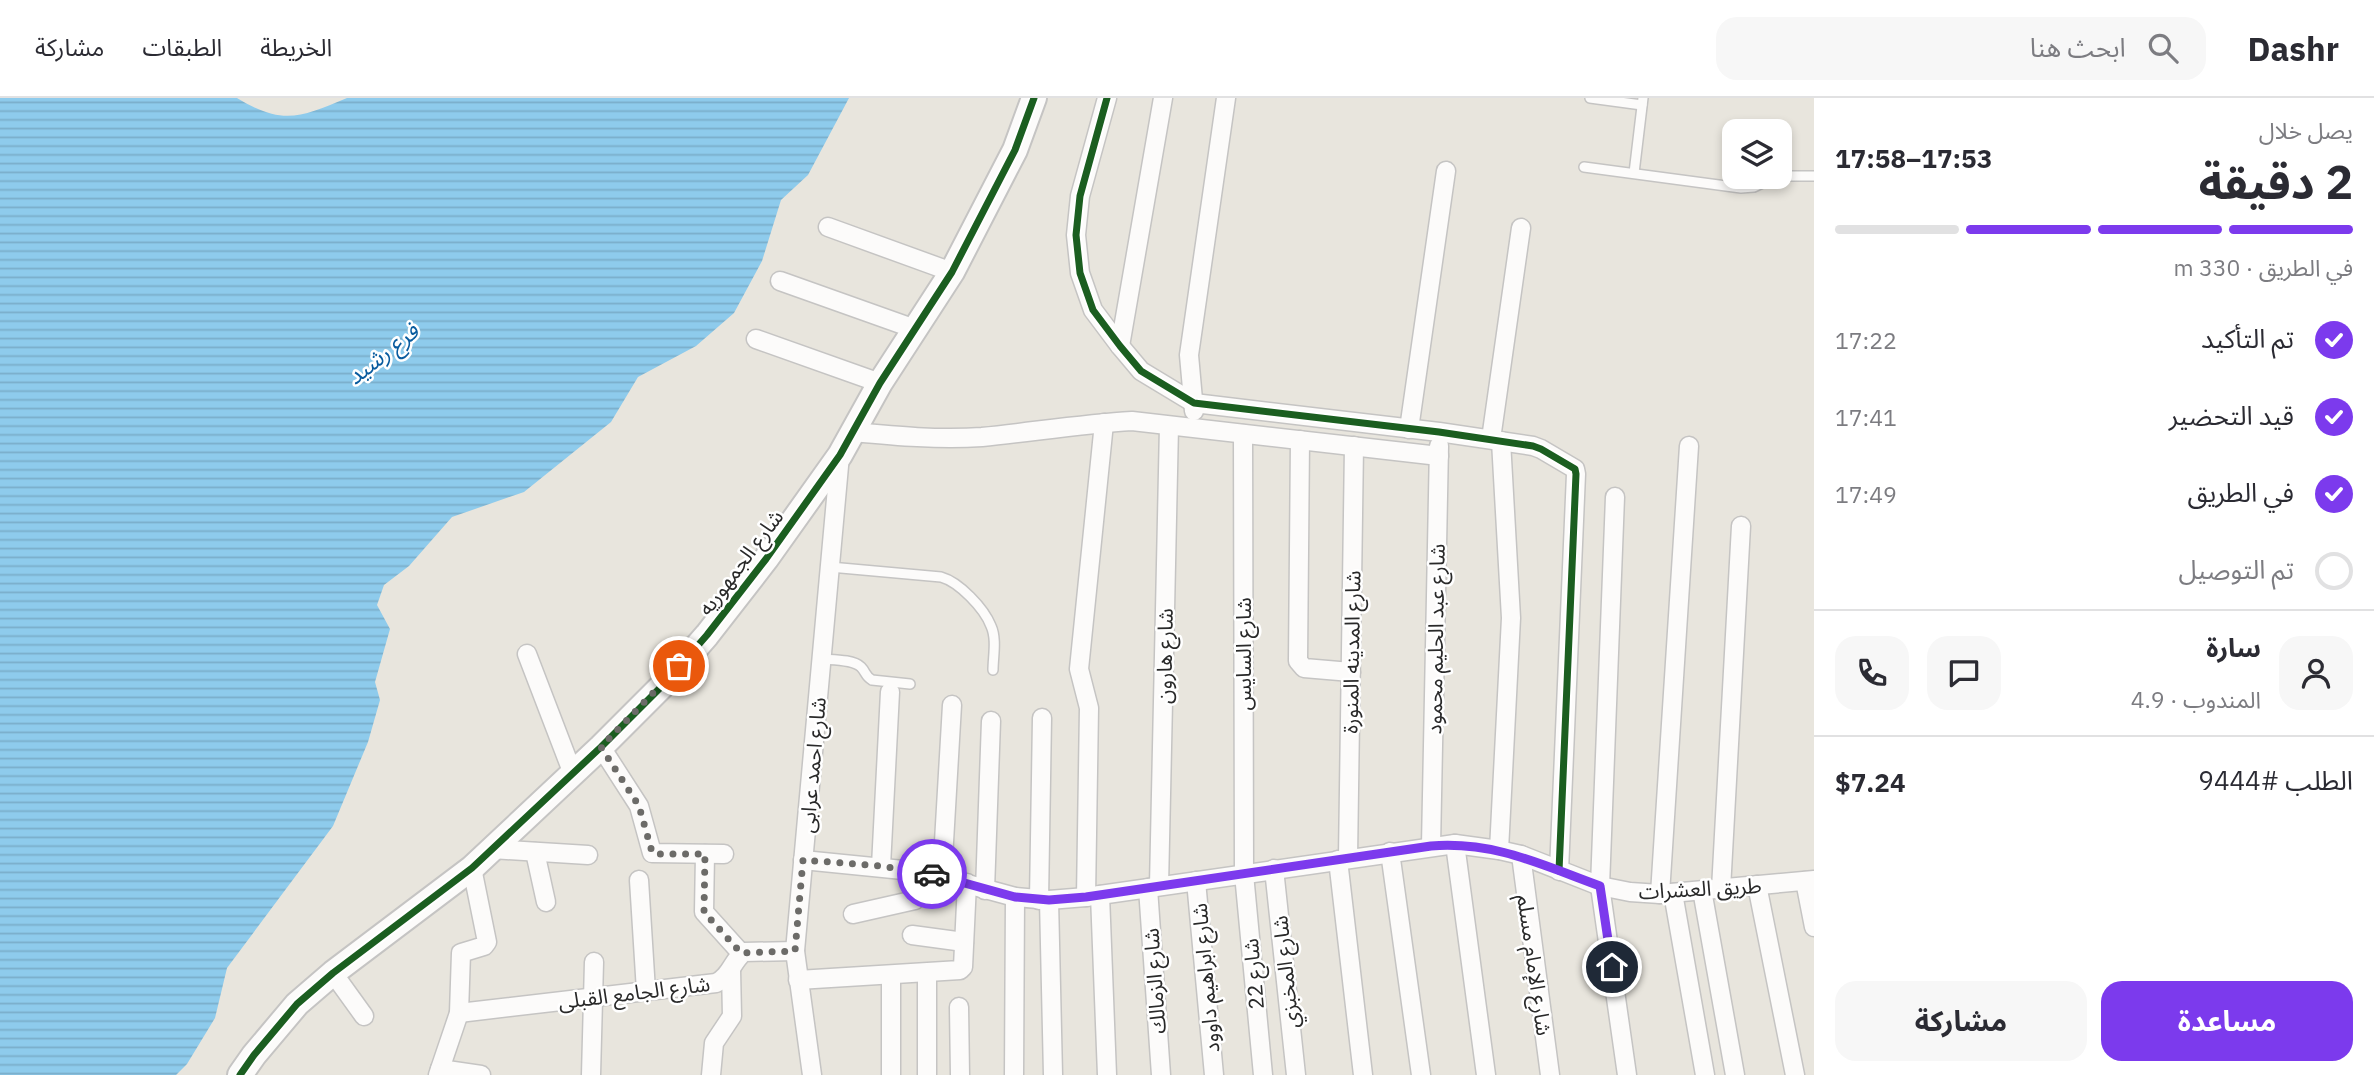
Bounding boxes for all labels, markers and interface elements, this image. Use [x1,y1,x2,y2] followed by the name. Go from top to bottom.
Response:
[1716,17,2206,80] search box
[2248,27,2339,70] text: Dashr
[2144,29,2182,67] icon: search
[2030,30,2126,64] text: ابحث هنا
[35,31,104,63] text: مشاركة
[142,31,222,63] text: الطبقات
[260,31,332,63] text: الخريطة
[2259,115,2353,145] text: يصل خلال
[1722,119,1792,189] map controls
[1722,119,1792,189] button: layers
[1835,141,1992,175] text: 17:53–17:58
[2199,152,2353,212] text: 2 دقيقة
[2173,252,2353,282] text: في الطريق · 330 m
[340,315,428,394] water label: فرع رشيد
[2201,321,2294,355] text: تم التأكيد
[2315,321,2353,359] icon: check
[1835,325,1897,355] text: 17:22
[2169,398,2294,432] text: قيد التحضير
[2315,398,2353,436] icon: check
[1835,402,1897,432] text: 17:41
[2187,475,2294,509] text: في الطريق
[2315,475,2353,513] icon: check
[1835,479,1897,509] text: 17:49
[691,503,791,622] street label: شارع الجمهوريه
[1419,543,1453,735] street label: شارع عبد الحليم محمود
[2178,552,2294,586] text: تم التوصيل
[1336,570,1368,734] street label: شارع المدينه المنورة
[1229,597,1259,711] street label: شارع السايس
[1149,608,1181,704] street label: شارع هارون
[2206,630,2261,664] text: سارة
[649,636,709,696] pin
[1835,636,1909,710] button: phone
[1927,636,2001,710] button: chat
[2279,636,2353,710] button: person
[660,647,698,685] icon: bag
[2131,684,2261,714] text: المندوب · 4.9
[792,696,834,834] street label: شارع احمد عرابى
[2198,763,2353,797] text: الطلب #9444
[1835,765,1906,799] text: $7.24
[897,839,967,909] courier
[913,855,951,893] icon: car
[1638,871,1762,905] street label: طريق العشرات
[1508,893,1559,1038] street label: شارع الإمام مسلم
[1185,902,1227,1054] street label: شارع ابراهيم داوود
[1265,914,1308,1030] street label: شارع المخبزي
[1136,927,1174,1035] street label: شارع الزمالك
[1236,937,1272,1011] street label: شارع 22
[1582,937,1642,997] pin
[1593,948,1631,986] icon: home
[556,969,712,1017] street label: شارع الجامع القبلى
[1835,981,2087,1061] button: مشاركة
[2101,981,2353,1061] button: مساعدة

